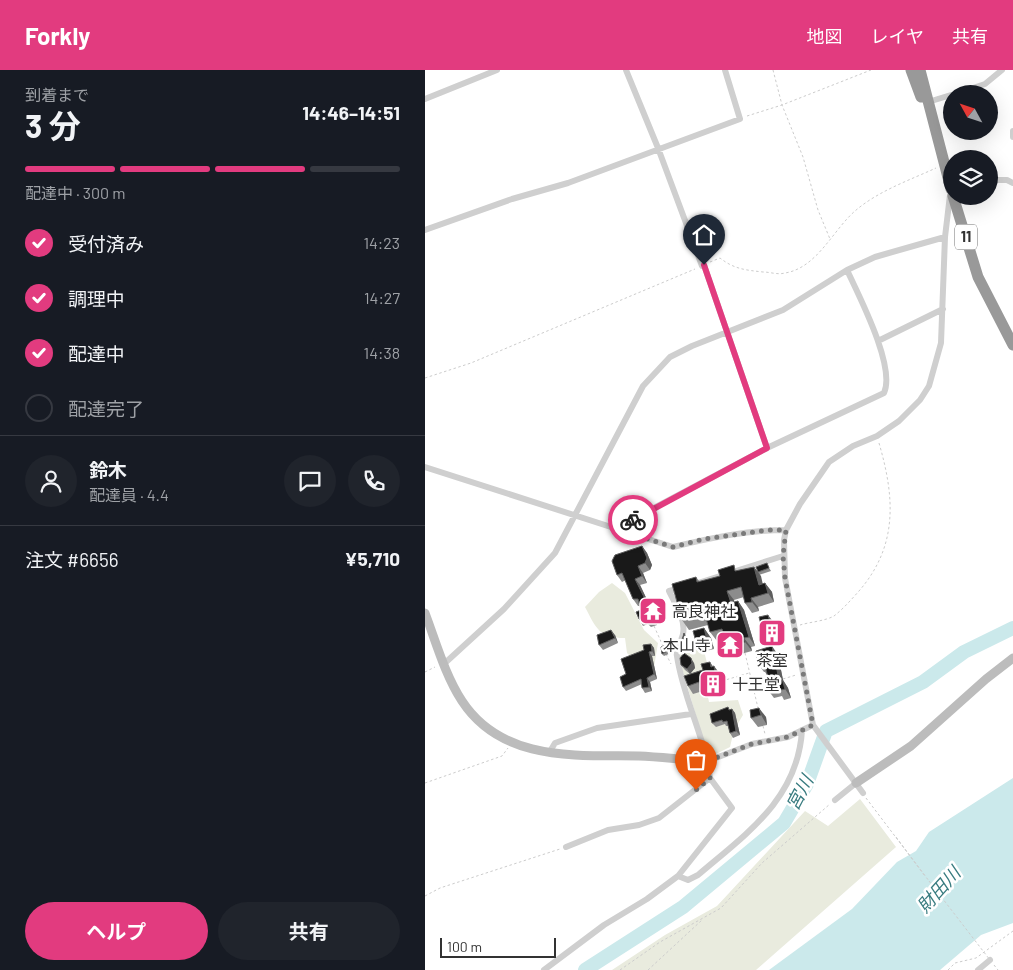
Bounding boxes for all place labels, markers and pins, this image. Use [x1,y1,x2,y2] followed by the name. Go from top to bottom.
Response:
[683,214,725,265] pin
[638,596,668,626] temple icon: 高良神社
[672,601,736,620] place label: 高良神社
[757,618,787,648] building icon: 茶室
[715,630,745,660] temple icon: 本山寺
[663,635,711,654] place label: 本山寺
[756,650,788,669] place label: 茶室
[698,669,728,699] building icon: 十王堂
[732,674,780,693] place label: 十王堂
[675,739,717,790] pin

